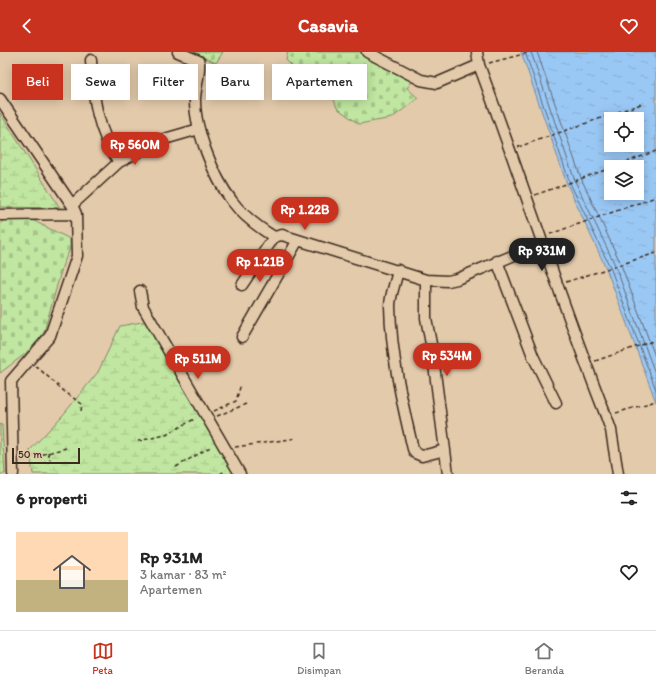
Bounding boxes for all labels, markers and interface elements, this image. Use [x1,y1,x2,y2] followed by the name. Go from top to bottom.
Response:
[16,15,38,37] icon: back
[298,15,358,37] text: Casavia
[618,15,640,37] icon: heart
[12,64,63,100] chip: Beli
[71,64,130,100] chip: Sewa
[138,64,198,100] chip: Filter
[206,64,264,100] chip: Baru
[272,64,367,100] chip: Apartemen
[604,112,644,200] map controls
[604,112,644,152] button: locate
[98,132,172,166] pin: Rp 560M
[110,137,160,152] text: Rp 560M
[604,160,644,200] button: layers
[264,197,346,231] pin: Rp 1.22B
[281,202,329,217] text: Rp 1.22B
[505,238,579,272] pin: Rp 931M
[518,243,566,258] text: Rp 931M
[219,249,301,283] pin: Rp 1.21B
[236,254,284,269] text: Rp 1.21B
[410,343,484,377] pin: Rp 534M
[161,346,235,380] pin: Rp 511M
[422,348,472,363] text: Rp 534M
[174,351,222,366] text: Rp 511M
[12,446,80,465] scale bar
[18,448,42,461] text: 50 m
[618,487,640,509] icon: filters
[16,488,87,508] text: 6 properti
[140,547,203,567] text: Rp 931M
[48,548,96,596] icon: home
[618,561,640,583] icon: heart
[140,567,227,582] text: 3 kamar · 83 m²
[140,582,202,597] text: Apartemen
[92,640,114,677] tab: Peta
[297,640,341,677] tab: Disimpan
[525,640,564,677] tab: Beranda

